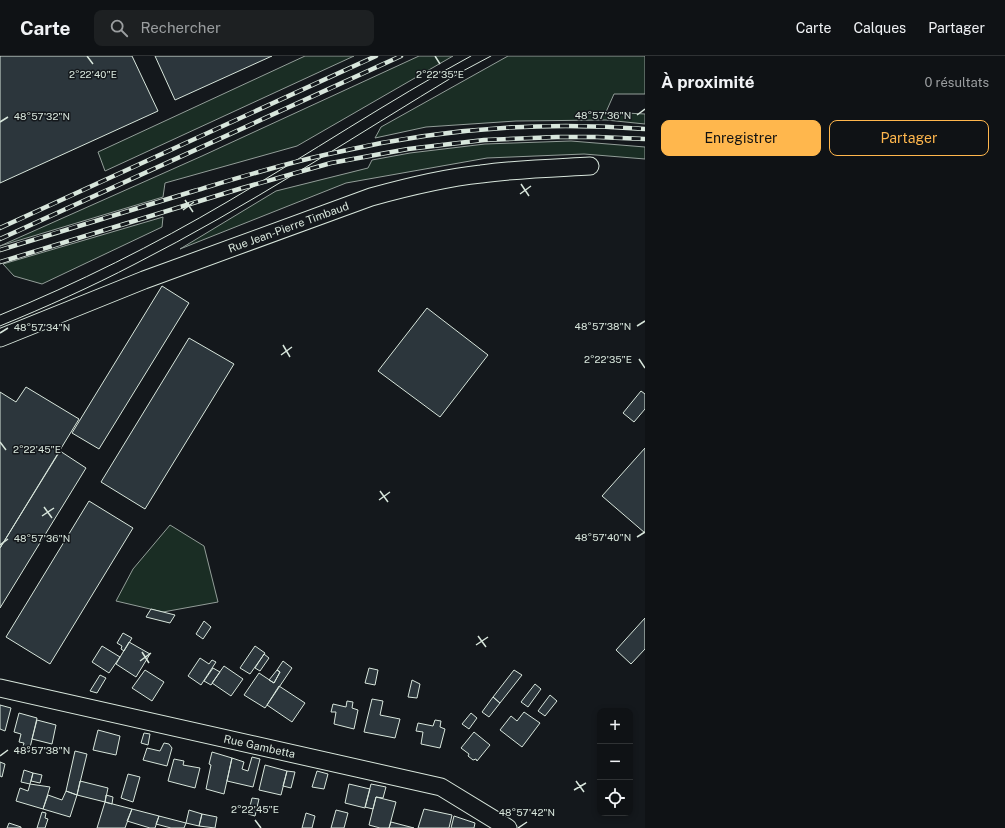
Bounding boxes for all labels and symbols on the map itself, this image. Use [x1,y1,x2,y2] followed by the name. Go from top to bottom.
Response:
[69,68,117,80] text: 2°22'40"E
[416,68,464,80] text: 2°22'35"E
[575,109,631,121] text: 48°57'36"N
[14,110,70,122] text: 48°57'32"N
[227,200,350,255] street label: Rue Jean-Pierre Timbaud
[575,320,631,332] text: 48°57'38"N
[14,321,70,333] text: 48°57'34"N
[584,353,632,365] text: 2°22'35"E
[13,443,61,455] text: 2°22'45"E
[575,531,631,543] text: 48°57'40"N
[14,532,70,544] text: 48°57'36"N
[223,732,296,760] street label: Rue Gambetta
[14,744,70,756] text: 48°57'38"N
[231,803,279,815] text: 2°22'45"E
[499,806,555,818] text: 48°57'42"N

